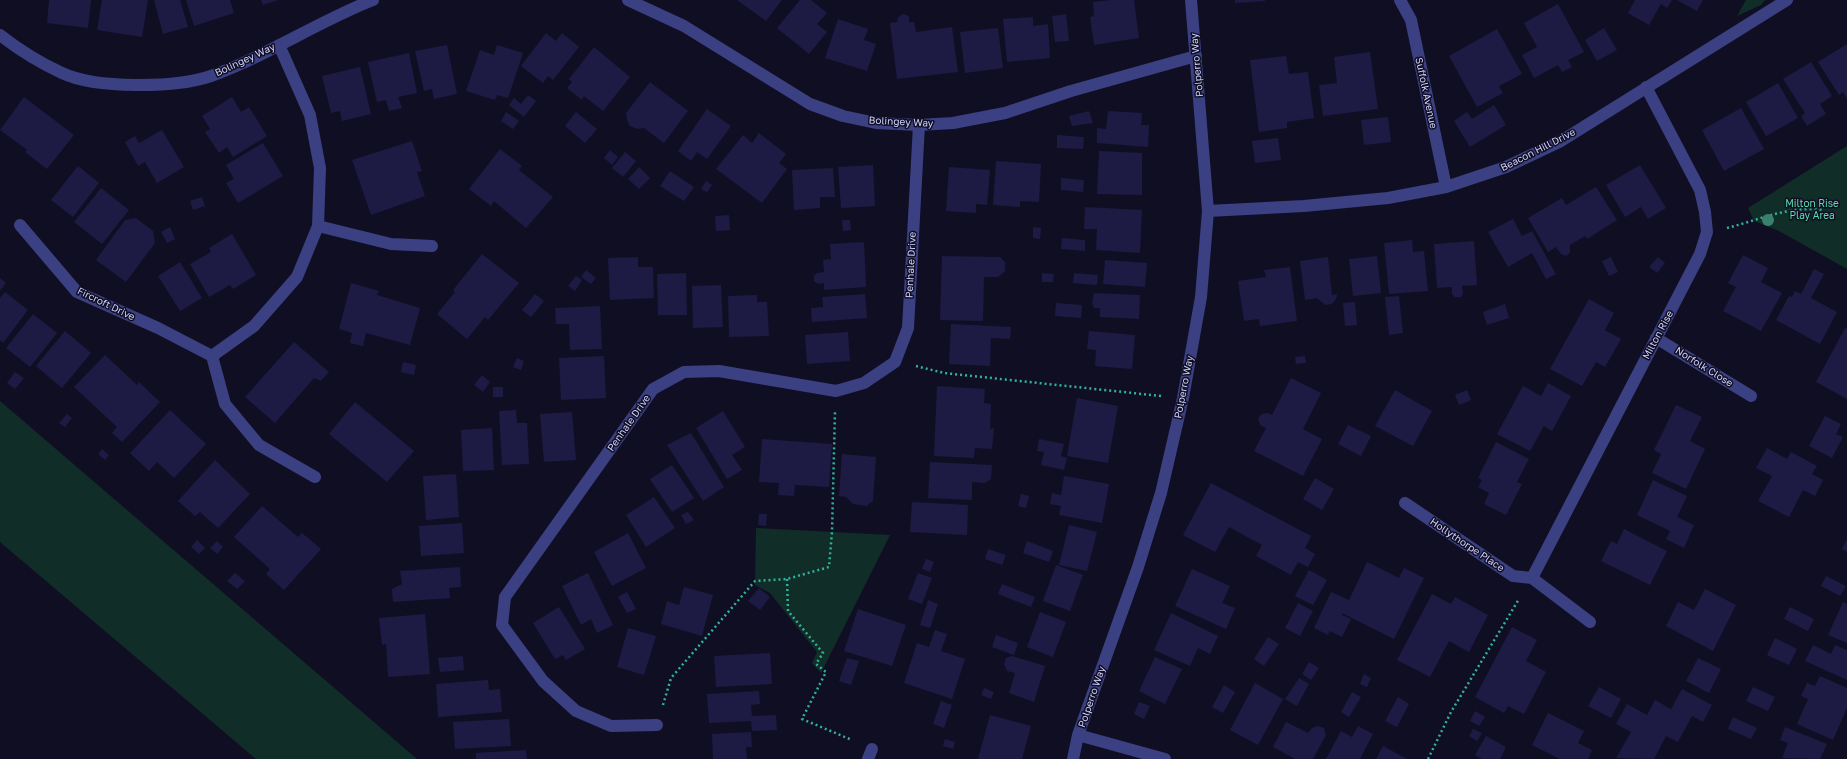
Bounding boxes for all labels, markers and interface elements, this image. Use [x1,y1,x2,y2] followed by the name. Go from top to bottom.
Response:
[1188,33,1206,97] street label: Polperro Way
[213,41,277,79] street label: Bolingey Way
[1413,56,1439,130] street label: Suffolk Avenue
[868,114,934,130] street label: Bolingey Way
[1499,126,1577,174] street label: Beacon Hill Drive
[1785,198,1839,222] park label: Milton Rise Play Area
[903,232,919,298] street label: Penhale Drive
[75,285,137,323] street label: Fircroft Drive
[1640,309,1676,361] street label: Milton Rise
[1673,345,1735,389] street label: Norfolk Close
[1172,354,1196,420] street label: Polperro Way
[605,392,653,454] street label: Penhale Drive
[1428,516,1506,574] street label: Hollythorpe Place
[1076,665,1108,729] street label: Polperro Way

